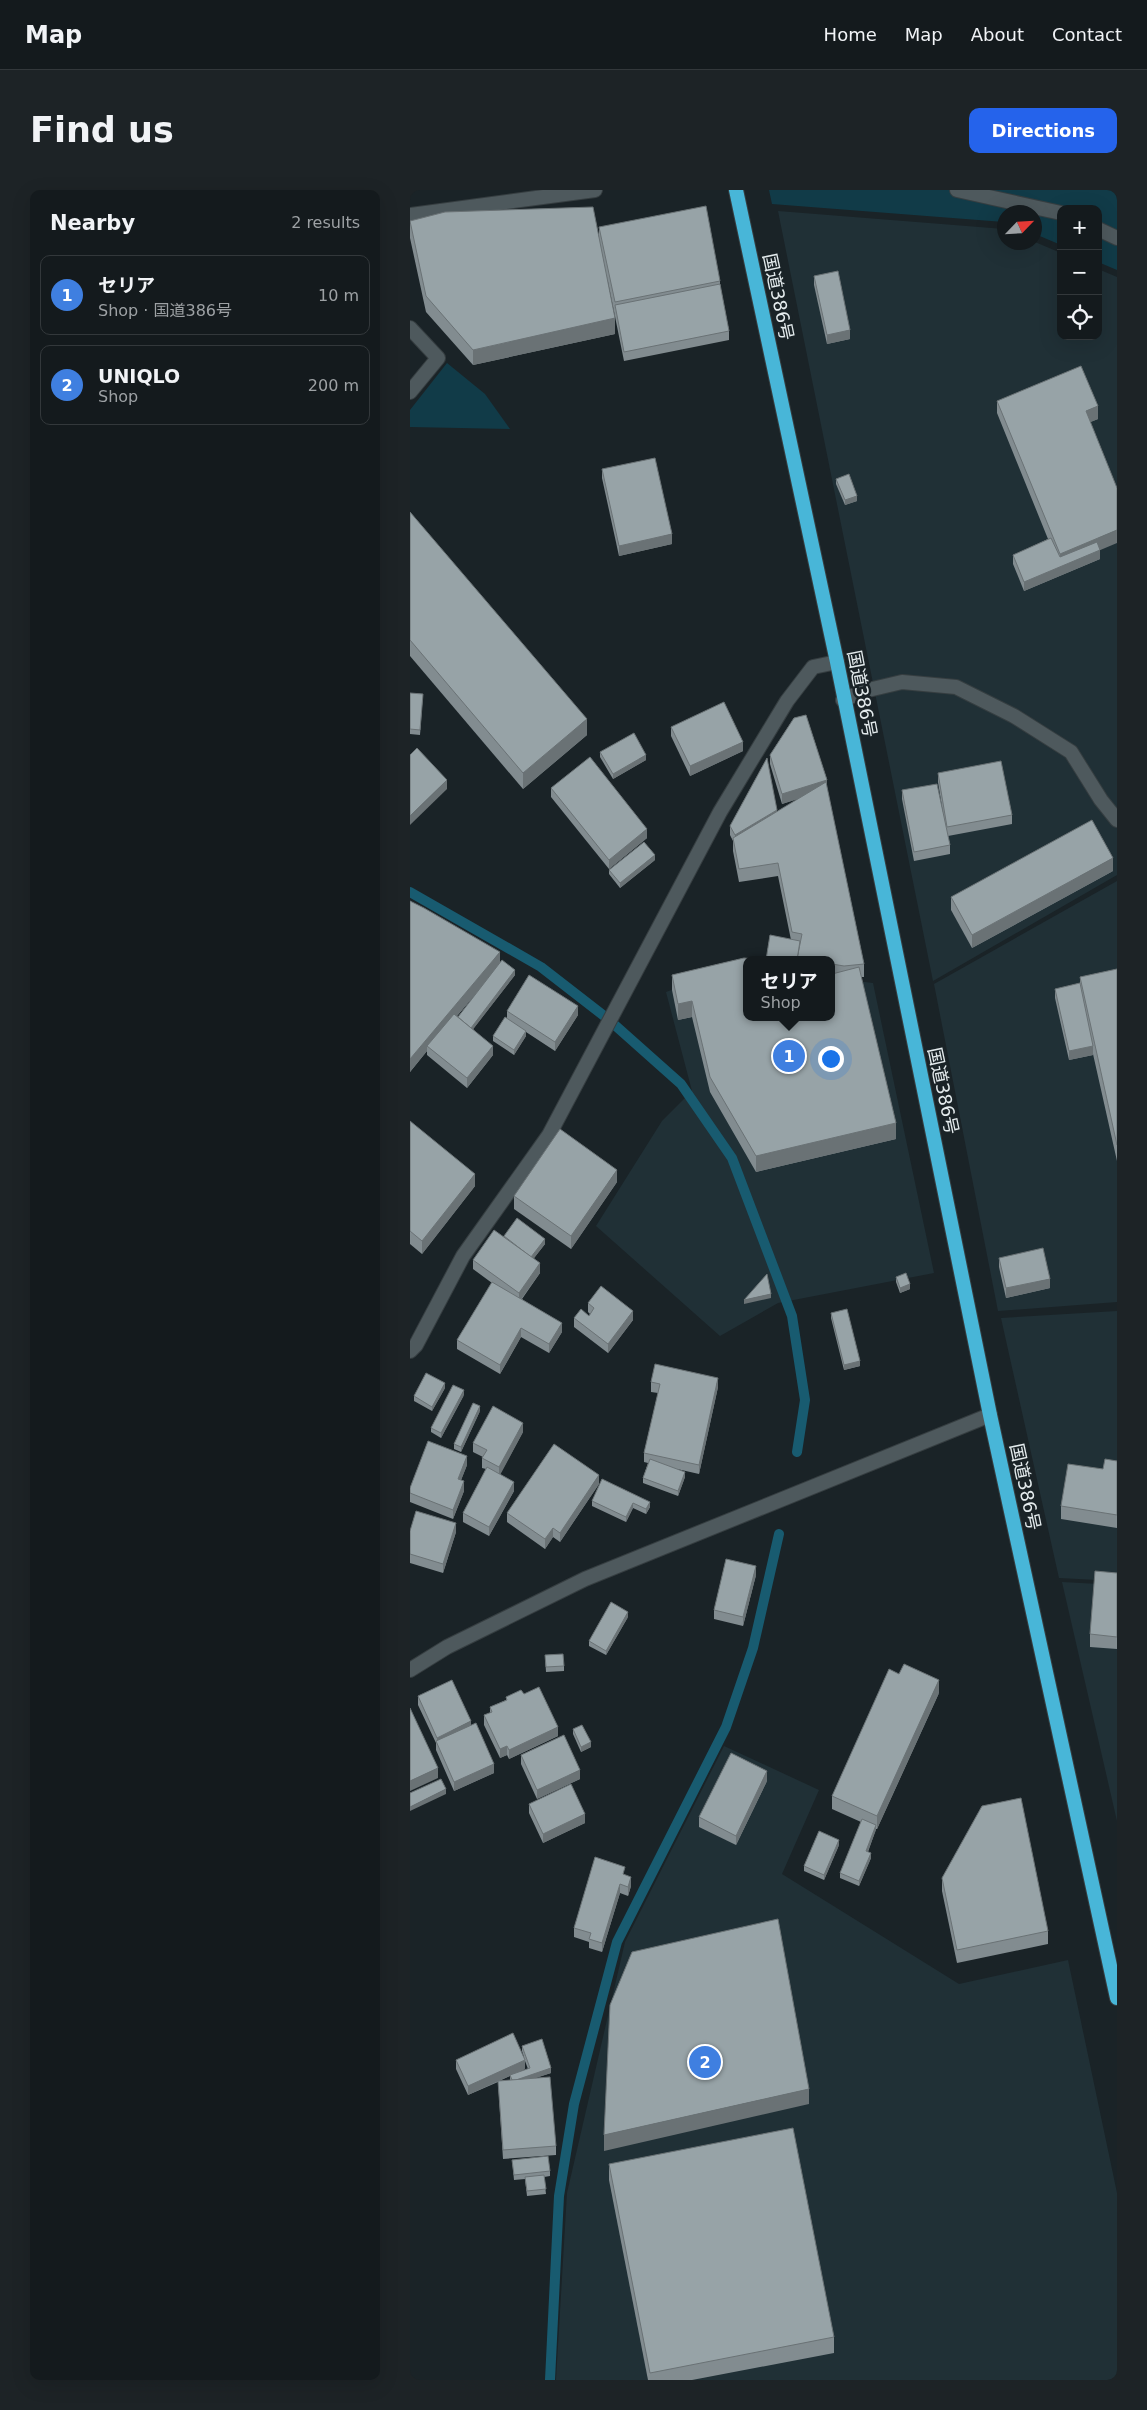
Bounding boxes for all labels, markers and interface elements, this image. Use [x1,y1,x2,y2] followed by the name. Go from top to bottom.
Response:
[25,21,82,49] text: Map
[824,24,877,45] text: Home
[905,24,943,45] text: Map
[971,24,1024,45] text: About
[1052,24,1122,45] text: Contact
[969,108,1117,153] button: Directions
[30,110,174,150] text: Find us
[997,205,1042,250] north arrow
[1057,205,1102,340] map controls
[1057,205,1102,250] button: +
[50,211,135,235] text: Nearby
[291,213,360,232] text: 2 results
[1057,250,1102,295] button: −
[759,251,798,342] street label: 国道386号
[98,274,155,296] text: セリア
[61,286,73,305] text: 1
[318,286,359,305] text: 10 m
[1057,295,1102,340] button: locate
[98,301,232,320] text: Shop · 国道386号
[98,365,180,387] text: UNIQLO
[61,376,73,395] text: 2
[308,376,359,395] text: 200 m
[98,387,138,406] text: Shop
[844,649,881,739] street label: 国道386号
[743,956,835,1021] popup
[760,970,818,992] text: セリア
[760,993,801,1012] text: Shop
[773,1037,805,1075] pin: 1
[924,1045,963,1136] street label: 国道386号
[818,1046,844,1072] your location
[1006,1441,1045,1532] street label: 国道386号
[689,2043,721,2081] pin: 2

